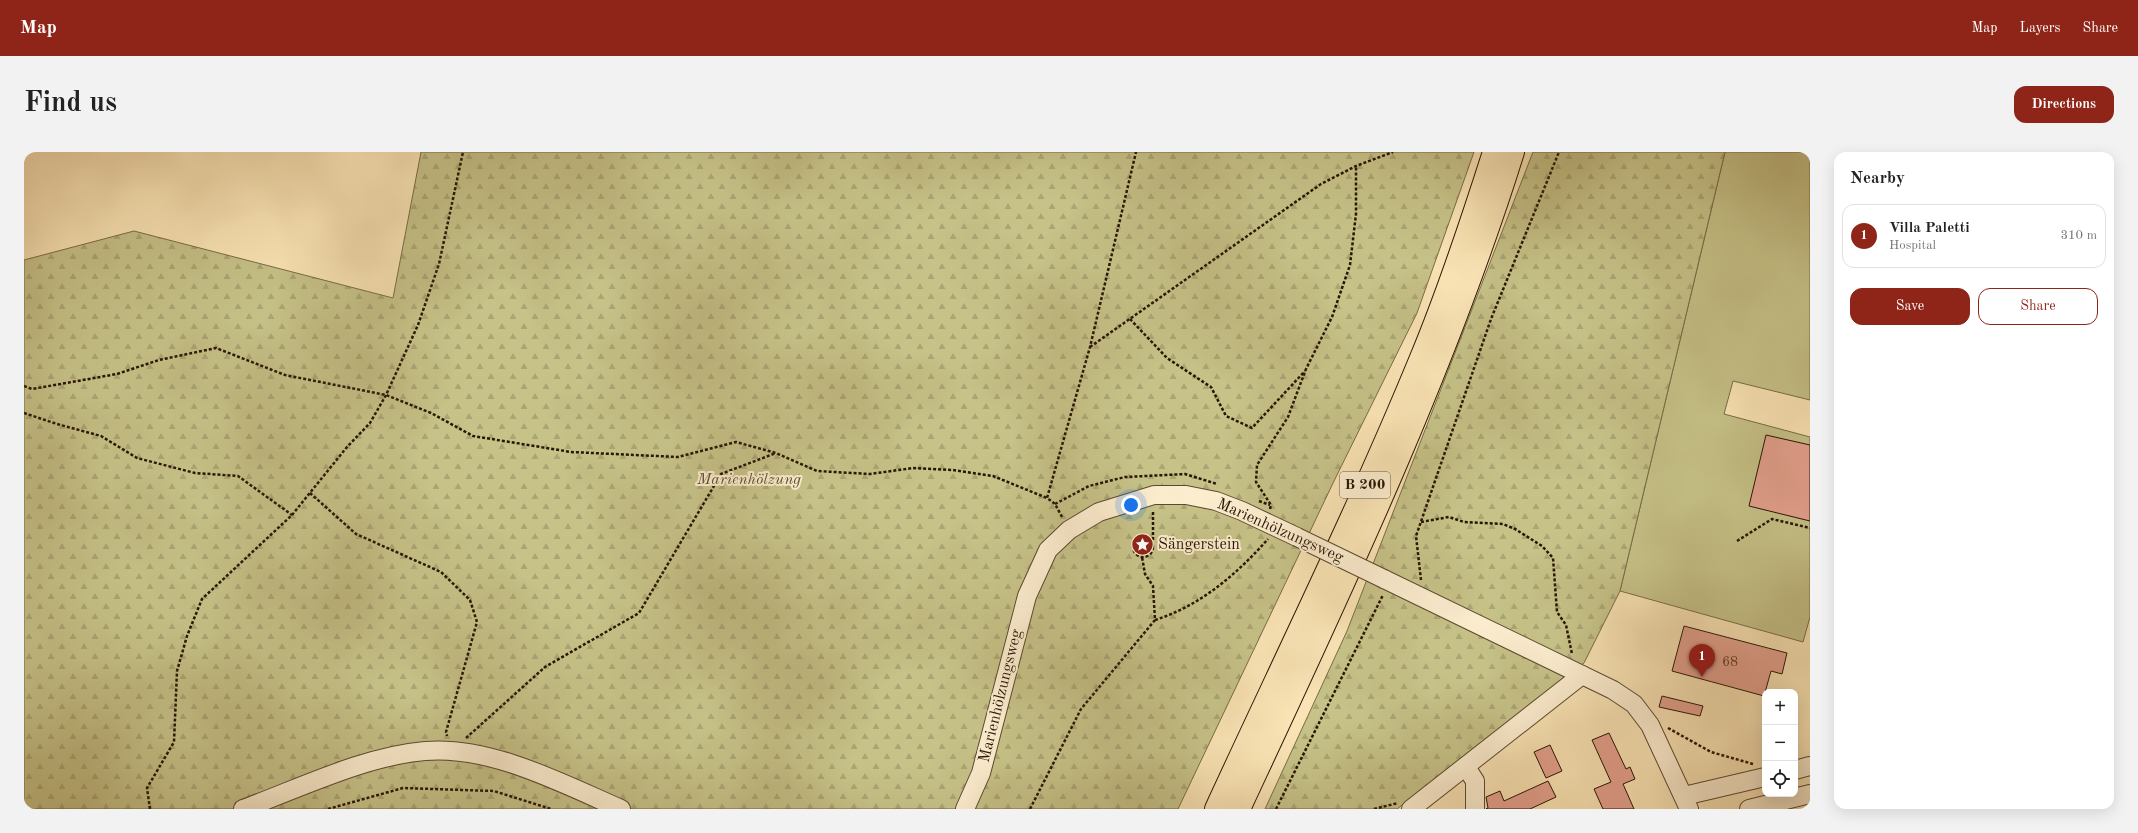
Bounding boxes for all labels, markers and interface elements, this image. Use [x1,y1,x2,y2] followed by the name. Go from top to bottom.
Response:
[20,19,57,38] text: Map
[1972,21,1998,35] text: Map
[2020,21,2061,35] text: Layers
[2083,21,2118,35] text: Share
[2014,86,2114,123] button: Directions
[24,90,117,118] text: Find us
[1850,170,1905,187] text: Nearby
[1889,221,1970,236] text: Villa Paletti
[1860,229,1868,242] text: 1
[2060,229,2097,242] text: 310 m
[1889,239,1936,252] text: Hospital
[1850,288,1970,325] button: Save
[1978,288,2098,325] button: Share
[696,472,801,488] park label: Marienhölzung
[1340,472,1390,498] road number: B 200
[1121,495,1141,515] your location
[1214,496,1346,566] street label: Marienhölzungsweg
[1130,532,1156,558] place icon: Sängerstein
[1158,537,1240,553] place label: Sängerstein
[977,627,1025,764] street label: Marienhölzungsweg
[1689,644,1715,677] pin: 1
[1722,655,1738,669] house number: 68
[1762,689,1798,797] map controls
[1762,689,1798,725] button: +
[1762,725,1798,761] button: −
[1762,761,1798,797] button: locate

